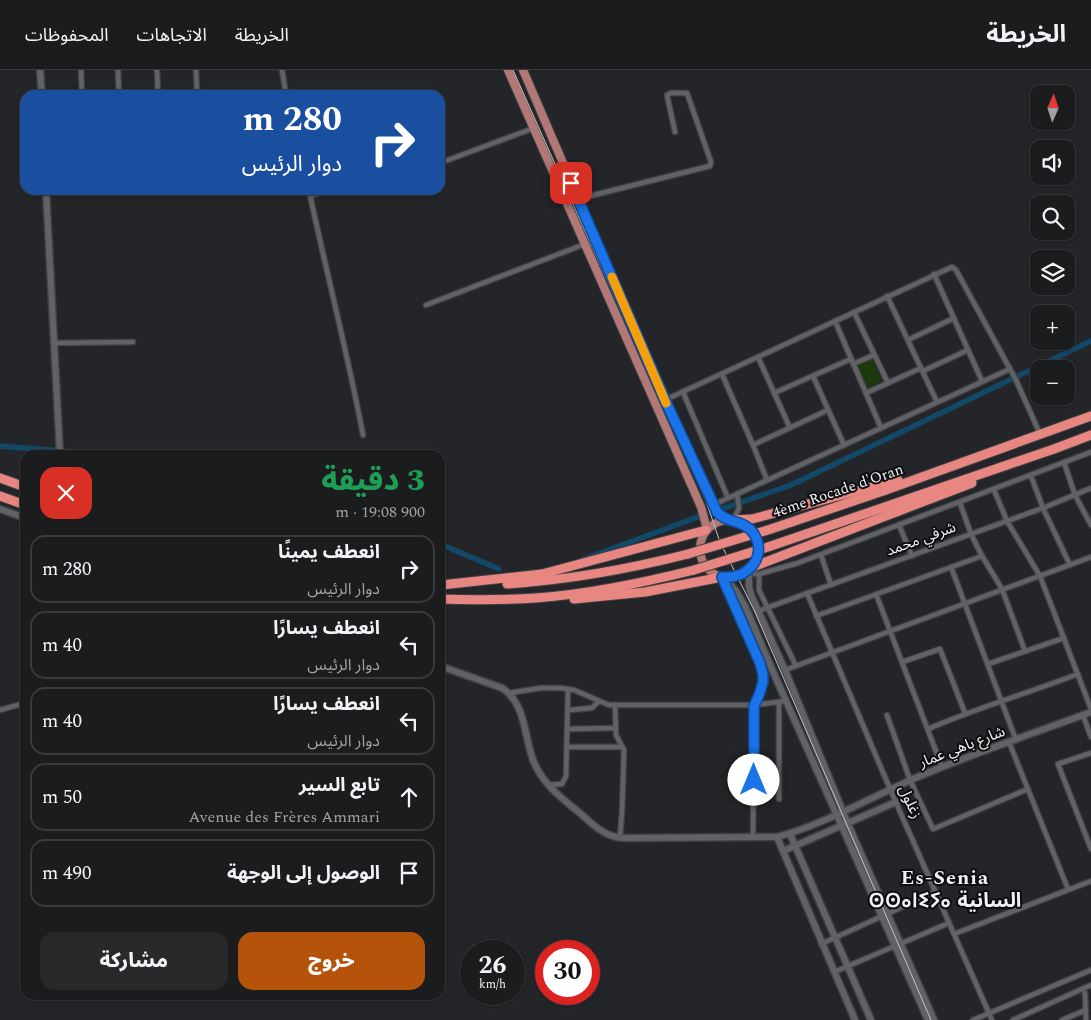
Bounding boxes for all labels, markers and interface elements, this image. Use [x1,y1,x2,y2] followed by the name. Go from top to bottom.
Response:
[986,17,1066,53] text: الخريطة
[25,22,109,49] text: المحفوظات
[137,22,207,49] text: الاتجاهات
[235,22,289,49] text: الخريطة
[1030,85,1075,130] north arrow
[1030,85,1075,405] map controls
[243,93,342,146] text: 280 m
[360,110,425,175] icon: right
[1030,140,1075,185] button: sound
[242,148,342,181] text: دوار الرئيس
[550,162,592,204] pin
[557,169,585,197] icon: arrive
[1030,195,1075,240] button: search
[1030,250,1075,295] button: layers
[1030,305,1075,350] button: +
[1030,360,1075,405] button: −
[321,458,425,504] text: 3 دقيقة
[769,458,907,524] street label: 4ème Rocade d'Oran
[40,467,92,519] button: close
[335,500,425,524] text: 900 m · 19:08
[883,516,959,562] street label: شرفي محمد
[278,538,380,567] text: انعطف يمينًا
[42,555,92,584] text: 280 m
[395,555,423,583] icon: right
[307,577,380,601] text: دوار الرئيس
[273,614,380,643] text: انعطف يسارًا
[42,631,82,660] text: 40 m
[395,631,423,659] icon: left
[307,653,380,677] text: دوار الرئيس
[273,690,380,719] text: انعطف يسارًا
[42,707,82,736] text: 40 m
[395,707,423,735] icon: left
[915,720,1009,774] street label: شارع باهي عمار
[307,729,380,753] text: دوار الرئيس
[727,753,779,805] position arrow
[299,771,380,800] text: تابع السير
[892,781,928,823] street label: زغلول
[42,783,82,812] text: 50 m
[395,783,423,811] icon: ahead
[189,805,380,829] text: Avenue des Frères Ammari
[42,859,92,888] text: 490 m
[227,859,380,888] text: الوصول إلى الوجهة
[395,859,423,887] icon: arrive
[869,863,1021,916] district label: Es-Senia ⵙⵙⴰⵏⵉⵢⴰ السانية
[40,932,228,990] button: مشاركة
[238,932,425,990] button: خروج
[535,940,600,1005] speed limit sign: 30
[478,947,507,985] text: 26
[479,975,506,994] text: km/h

